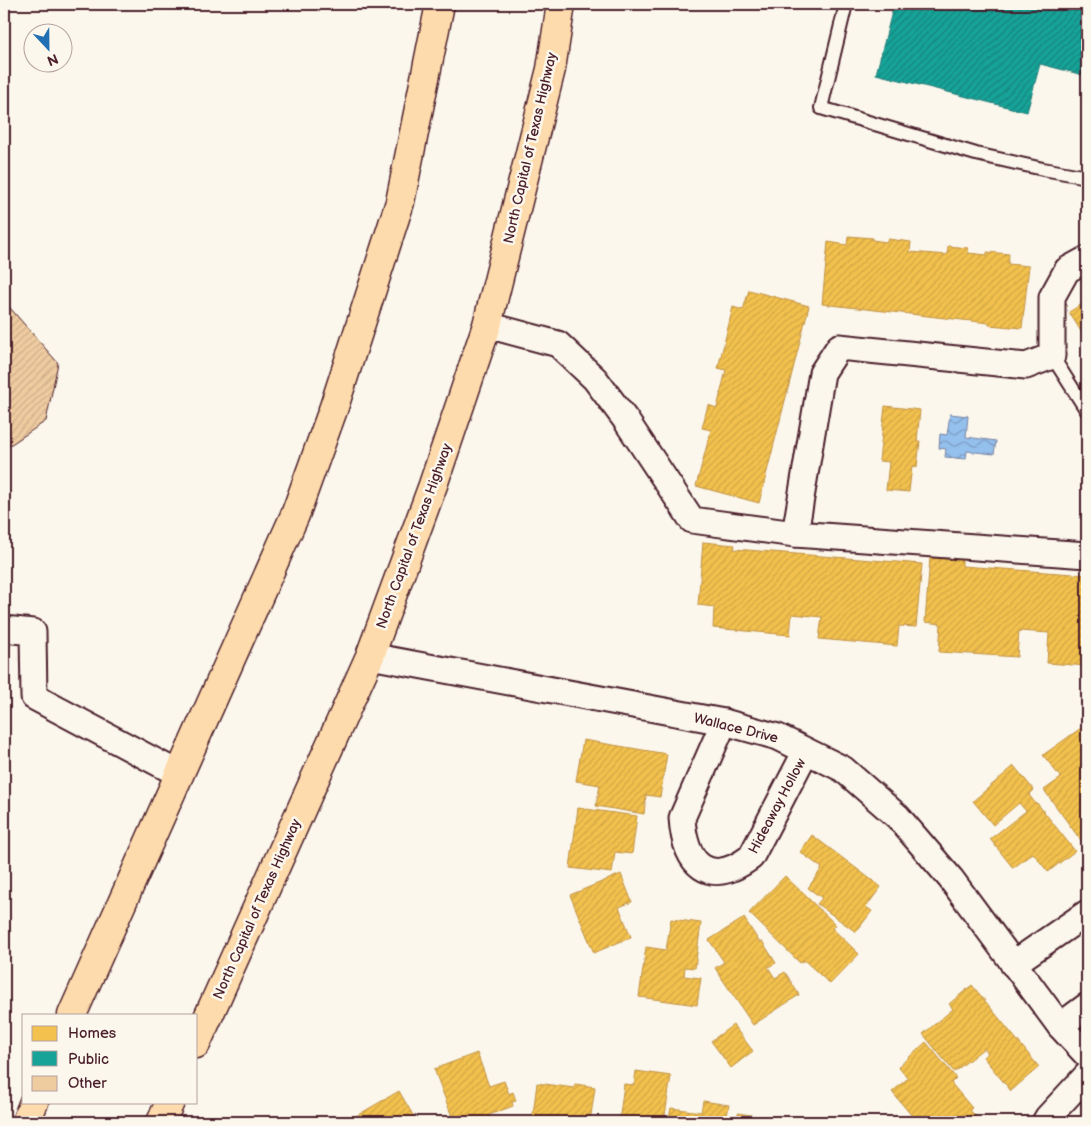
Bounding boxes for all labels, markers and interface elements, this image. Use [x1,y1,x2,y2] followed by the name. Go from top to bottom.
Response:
[22,22,72,72] north arrow
[45,50,61,69] text: N
[500,50,560,245] street label: North Capital of Texas Highway
[373,441,456,631] street label: North Capital of Texas Highway
[692,709,780,747] street label: Wallace Drive
[745,755,810,857] street label: Hideaway Hollow
[209,816,305,1002] street label: North Capital of Texas Highway
[22,1014,198,1104] legend
[68,1024,117,1043] text: Homes
[68,1050,109,1069] text: Public
[68,1074,107,1093] text: Other

